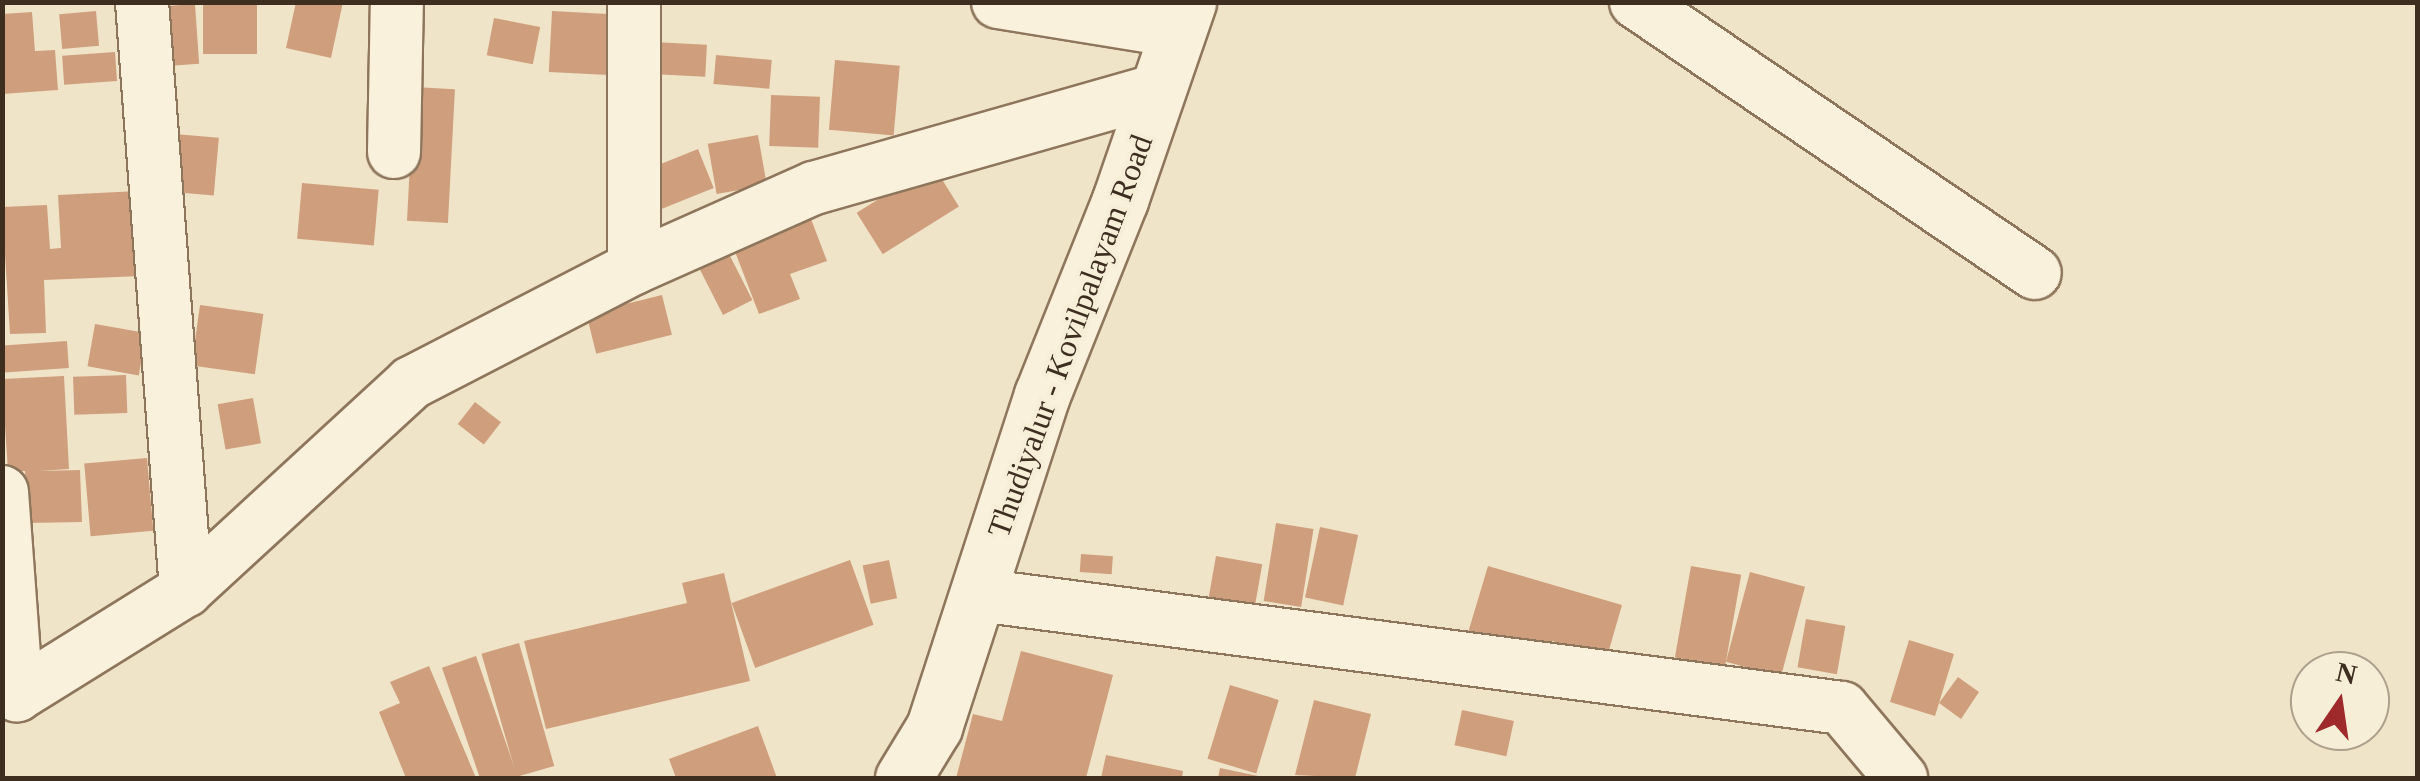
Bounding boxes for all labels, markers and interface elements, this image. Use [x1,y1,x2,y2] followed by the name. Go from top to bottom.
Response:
[979,129,1161,543] street label: Thudiyalur - Kovilpalayam Road
[2290,651,2390,751] north arrow
[2333,656,2360,691] text: N

